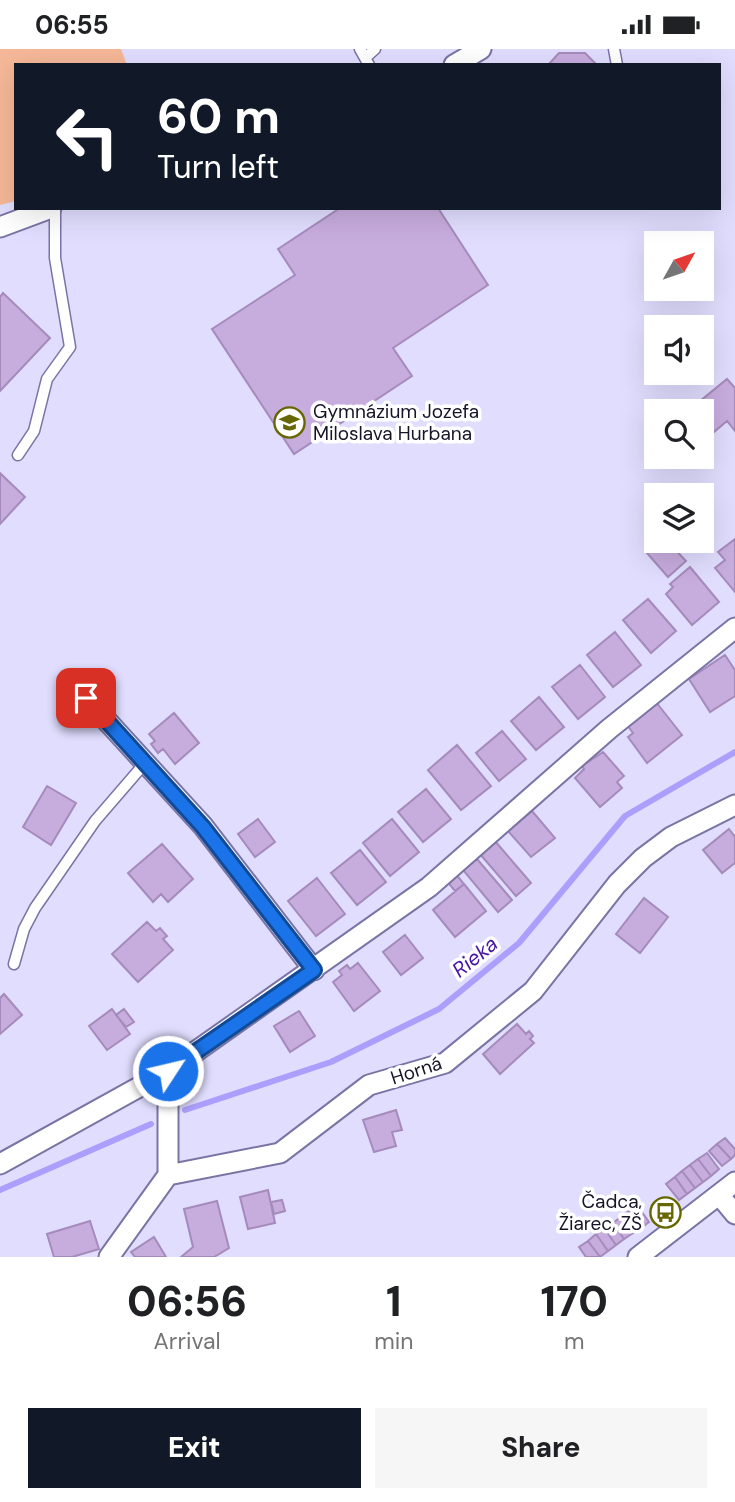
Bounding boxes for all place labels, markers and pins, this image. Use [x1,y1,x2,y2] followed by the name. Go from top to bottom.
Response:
[313,399,479,446] place label: Gymnázium Jozefa Miloslava Hurbana
[273,405,307,439] school or university icon: Gymnázium Jozefa Miloslava Hurbana
[56,668,116,728] pin
[559,1189,642,1236] place label: Čadca, Žiarec, ZŠ
[648,1195,682,1229] bus stop icon: Čadca, Žiarec, ZŠ

